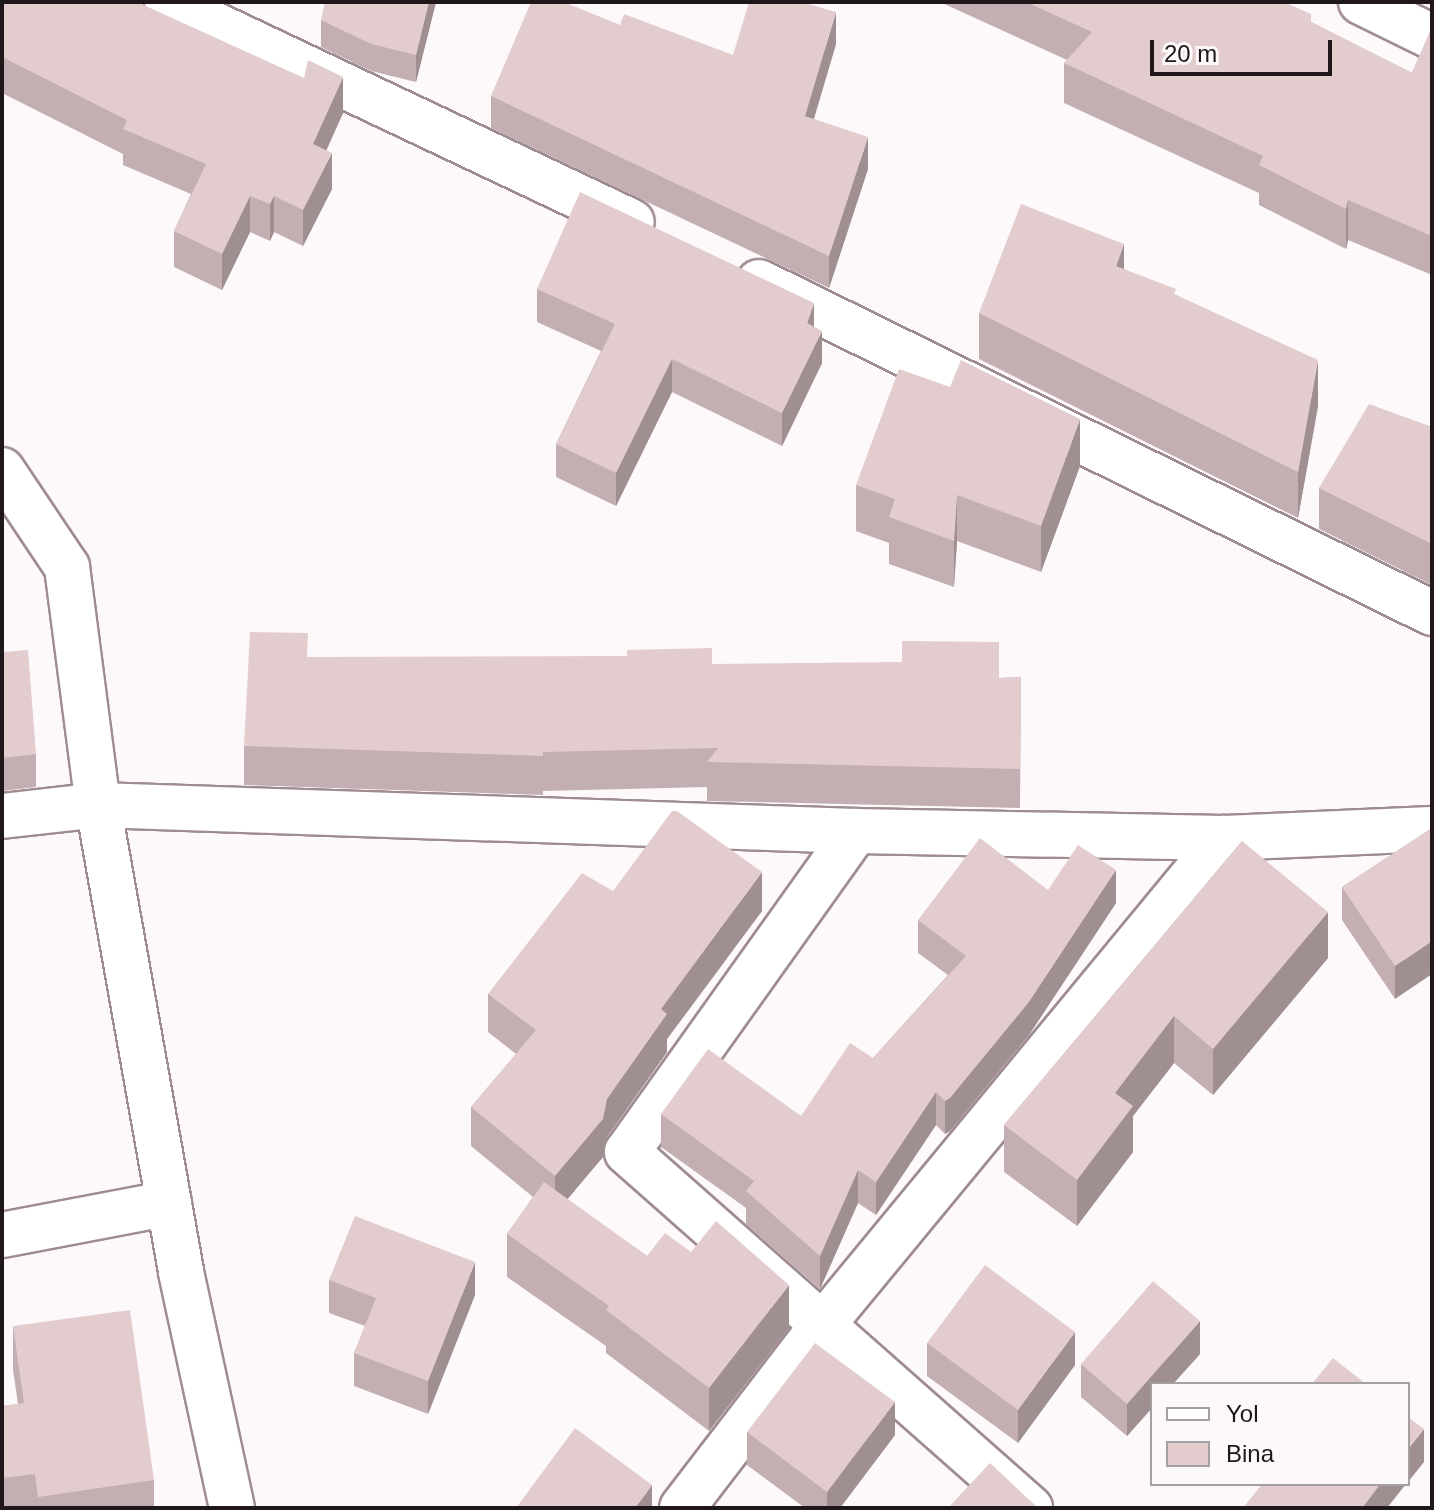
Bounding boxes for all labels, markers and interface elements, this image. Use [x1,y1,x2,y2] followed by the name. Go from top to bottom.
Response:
[1154,24,1336,74] scale bar
[1164,40,1217,67] text: 20 m
[1150,1382,1410,1486] legend
[1226,1400,1258,1427] text: Yol
[1226,1440,1274,1467] text: Bina

